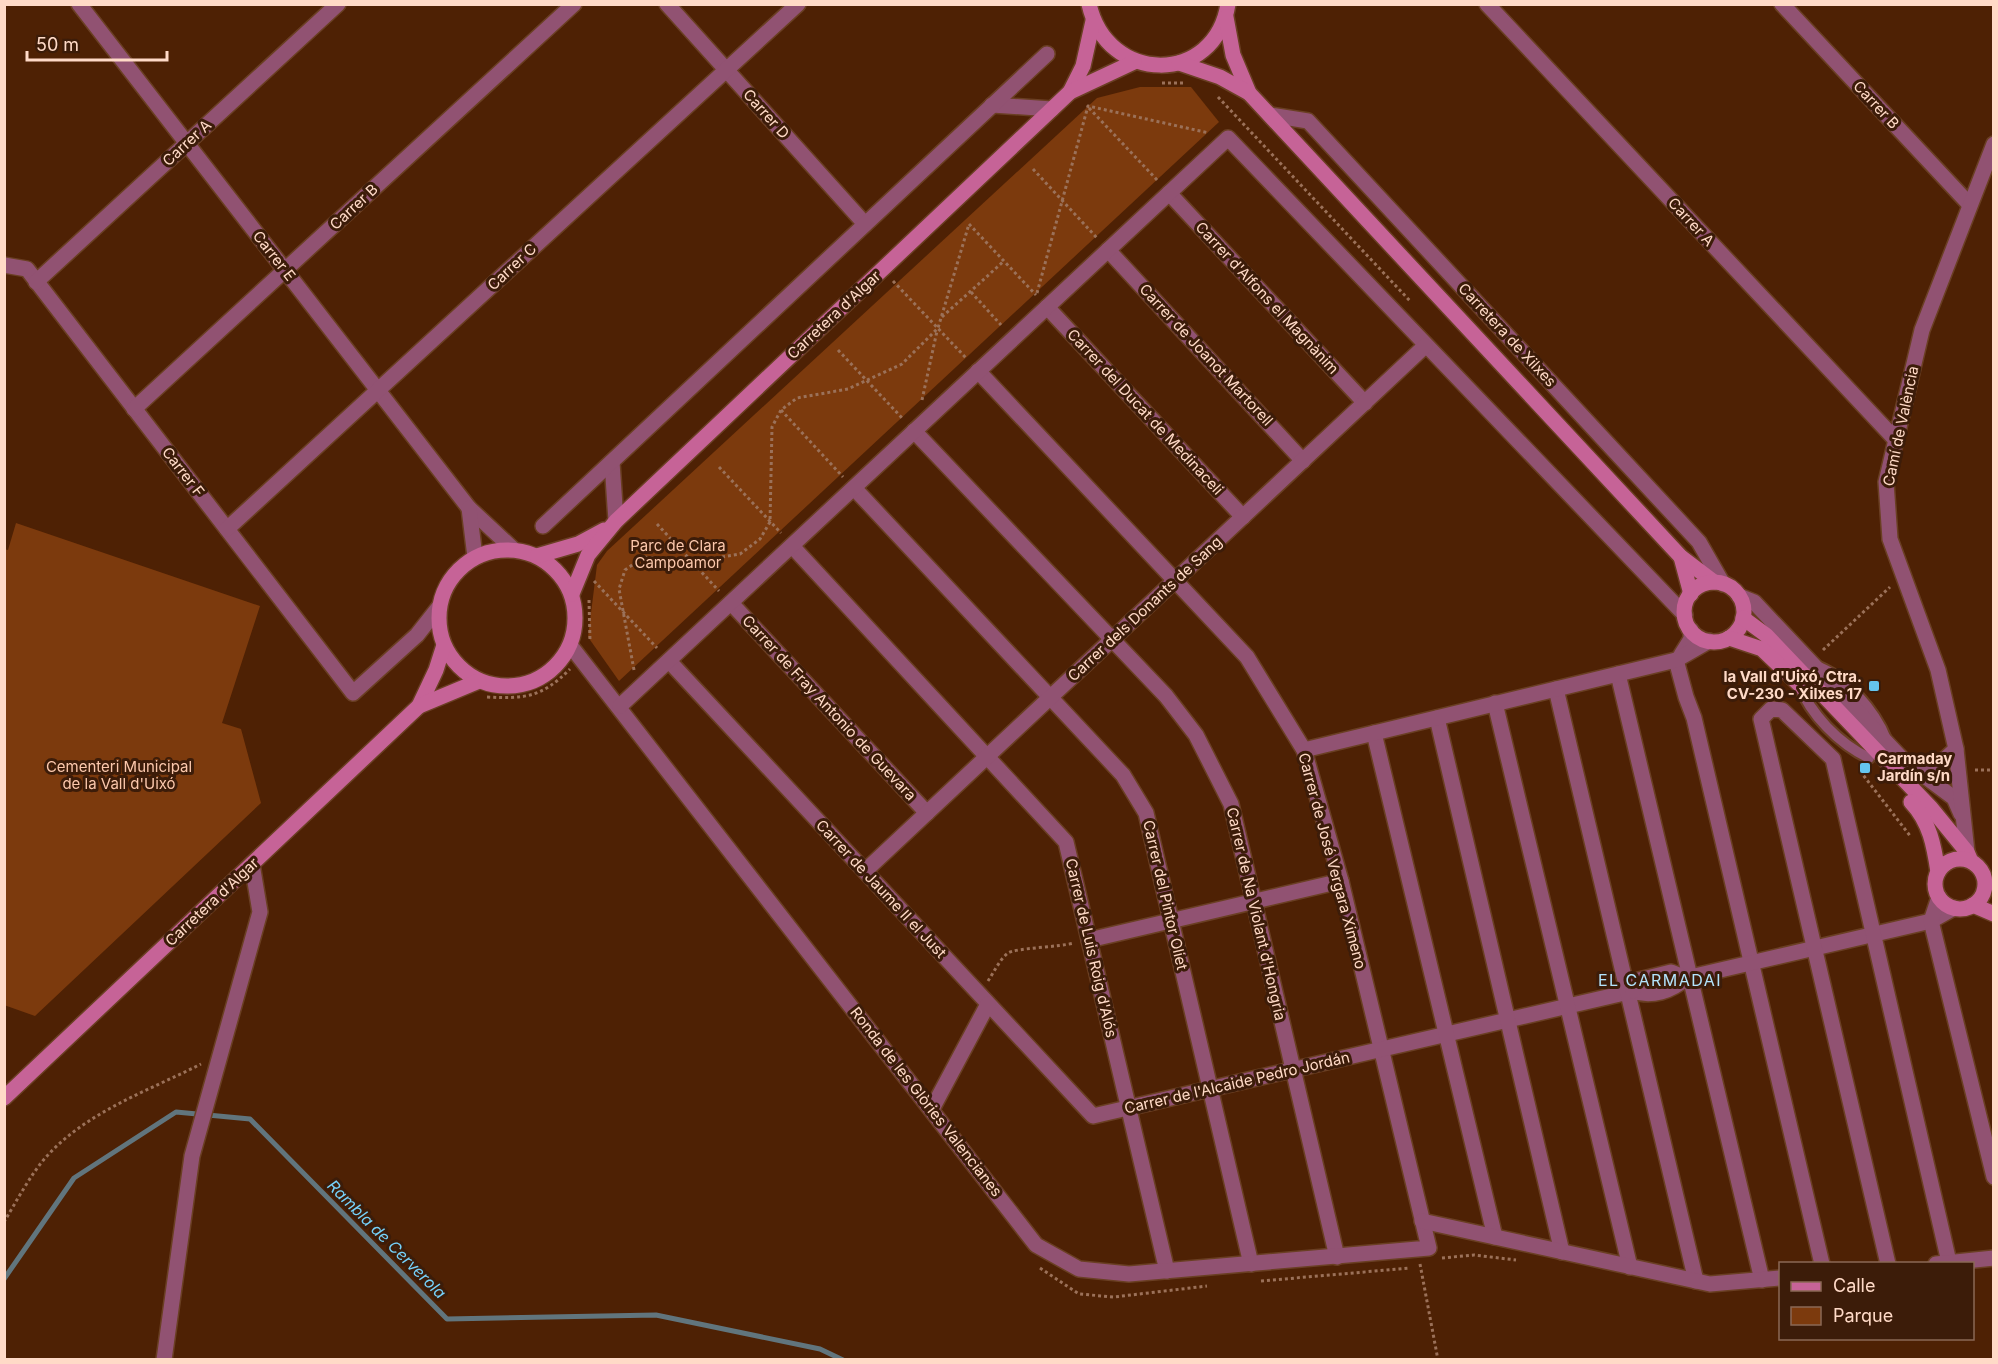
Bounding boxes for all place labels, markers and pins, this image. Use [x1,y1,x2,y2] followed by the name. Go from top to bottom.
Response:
[1723,667,1862,703] place label: la Vall d'Uixó, Ctra. CV-230 - Xilxes 17
[1867,679,1881,693] marker: la Vall d'Uixó, Ctra. CV-230 - Xilxes 17
[1877,749,1952,785] place label: Carmaday Jardín s/n
[1858,761,1872,775] marker: Carmaday Jardín s/n

